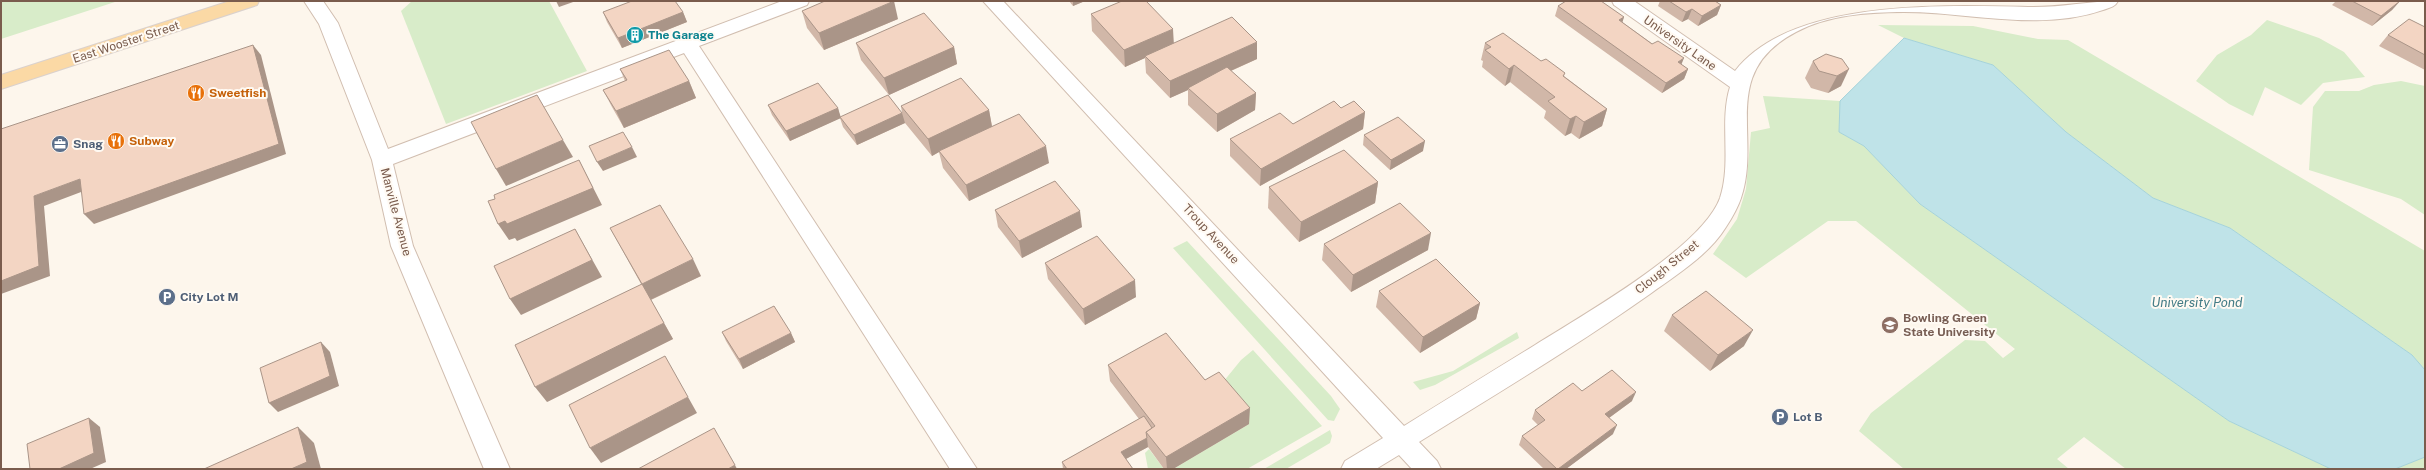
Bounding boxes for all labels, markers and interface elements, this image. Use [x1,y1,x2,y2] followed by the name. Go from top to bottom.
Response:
[1641,13,1719,73] street label: University Lane
[71,18,182,66] street label: East Wooster Street
[625,25,645,45] building icon: The Garage
[648,28,714,42] place label: The Garage
[186,83,206,103] restaurant icon: Sweetfish
[209,86,266,100] place label: Sweetfish
[106,131,126,151] restaurant icon: Subway
[50,134,70,154] office icon: Snag
[129,134,174,148] place label: Subway
[73,137,103,151] place label: Snag
[378,166,415,258] street label: Manville Avenue
[1180,201,1242,267] street label: Troup Avenue
[1632,237,1702,297] street label: Clough Street
[157,287,177,307] parking icon: City Lot M
[180,290,238,304] place label: City Lot M
[2151,295,2243,310] water label: University Pond
[1903,311,1996,339] place label: Bowling Green State University
[1880,315,1900,335] school or university icon: Bowling Green State University
[1770,407,1790,427] parking icon: Lot B
[1793,410,1822,424] place label: Lot B

